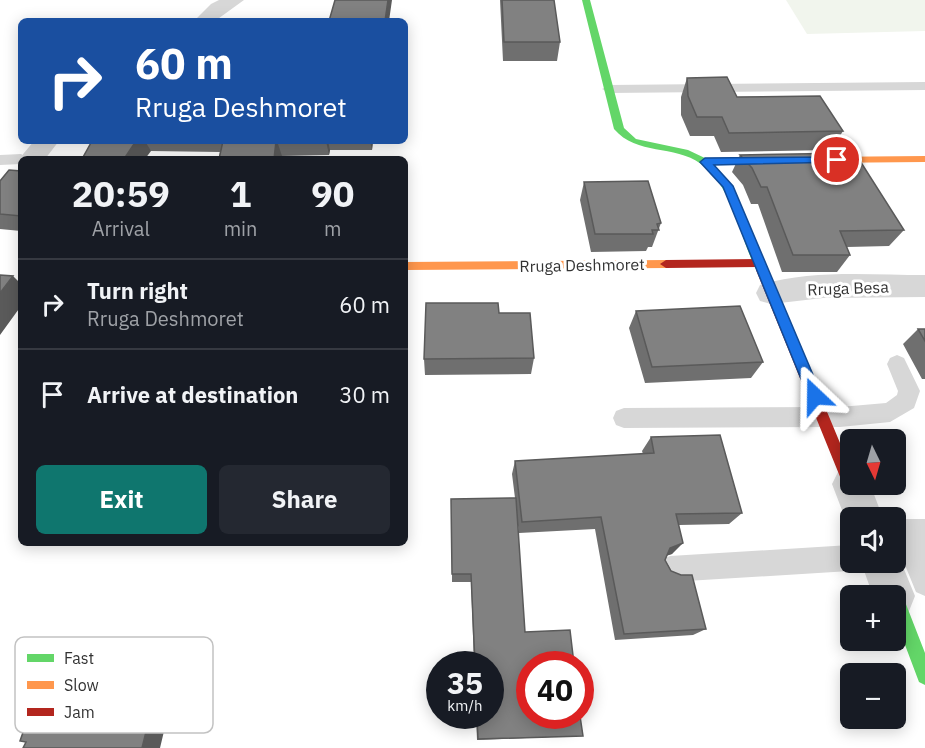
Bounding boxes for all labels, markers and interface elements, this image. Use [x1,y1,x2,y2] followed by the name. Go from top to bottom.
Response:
[135,36,233,91] text: 60 m
[36,42,114,120] icon: right
[135,89,347,124] text: Rruga Deshmoret
[811,134,862,185] pin
[820,143,853,176] icon: arrive
[72,170,170,217] text: 20:59
[230,170,251,217] text: 1
[311,170,354,217] text: 90
[92,215,150,242] text: Arrival
[224,215,257,242] text: min
[324,215,341,242] text: m
[519,254,645,276] street label: Rruga Deshmoret
[87,276,188,305] text: Turn right
[807,277,890,299] street label: Rruga Besa
[36,288,69,321] icon: right
[339,290,390,319] text: 60 m
[87,305,244,332] text: Rruga Deshmoret
[783,364,847,428] position arrow
[36,378,69,411] icon: arrive
[87,380,298,409] text: Arrive at destination
[339,380,390,409] text: 30 m
[840,429,906,495] north arrow
[840,429,906,729] map controls
[36,465,207,534] button: Exit
[219,465,390,534] button: Share
[840,507,906,573] button: sound
[840,585,906,651] button: +
[15,637,213,733] legend
[64,648,94,668] text: Fast
[516,651,594,729] speed limit sign: 40
[447,663,483,702] text: 35
[840,663,906,729] button: −
[64,675,99,695] text: Slow
[447,696,483,715] text: km/h
[64,702,95,722] text: Jam

